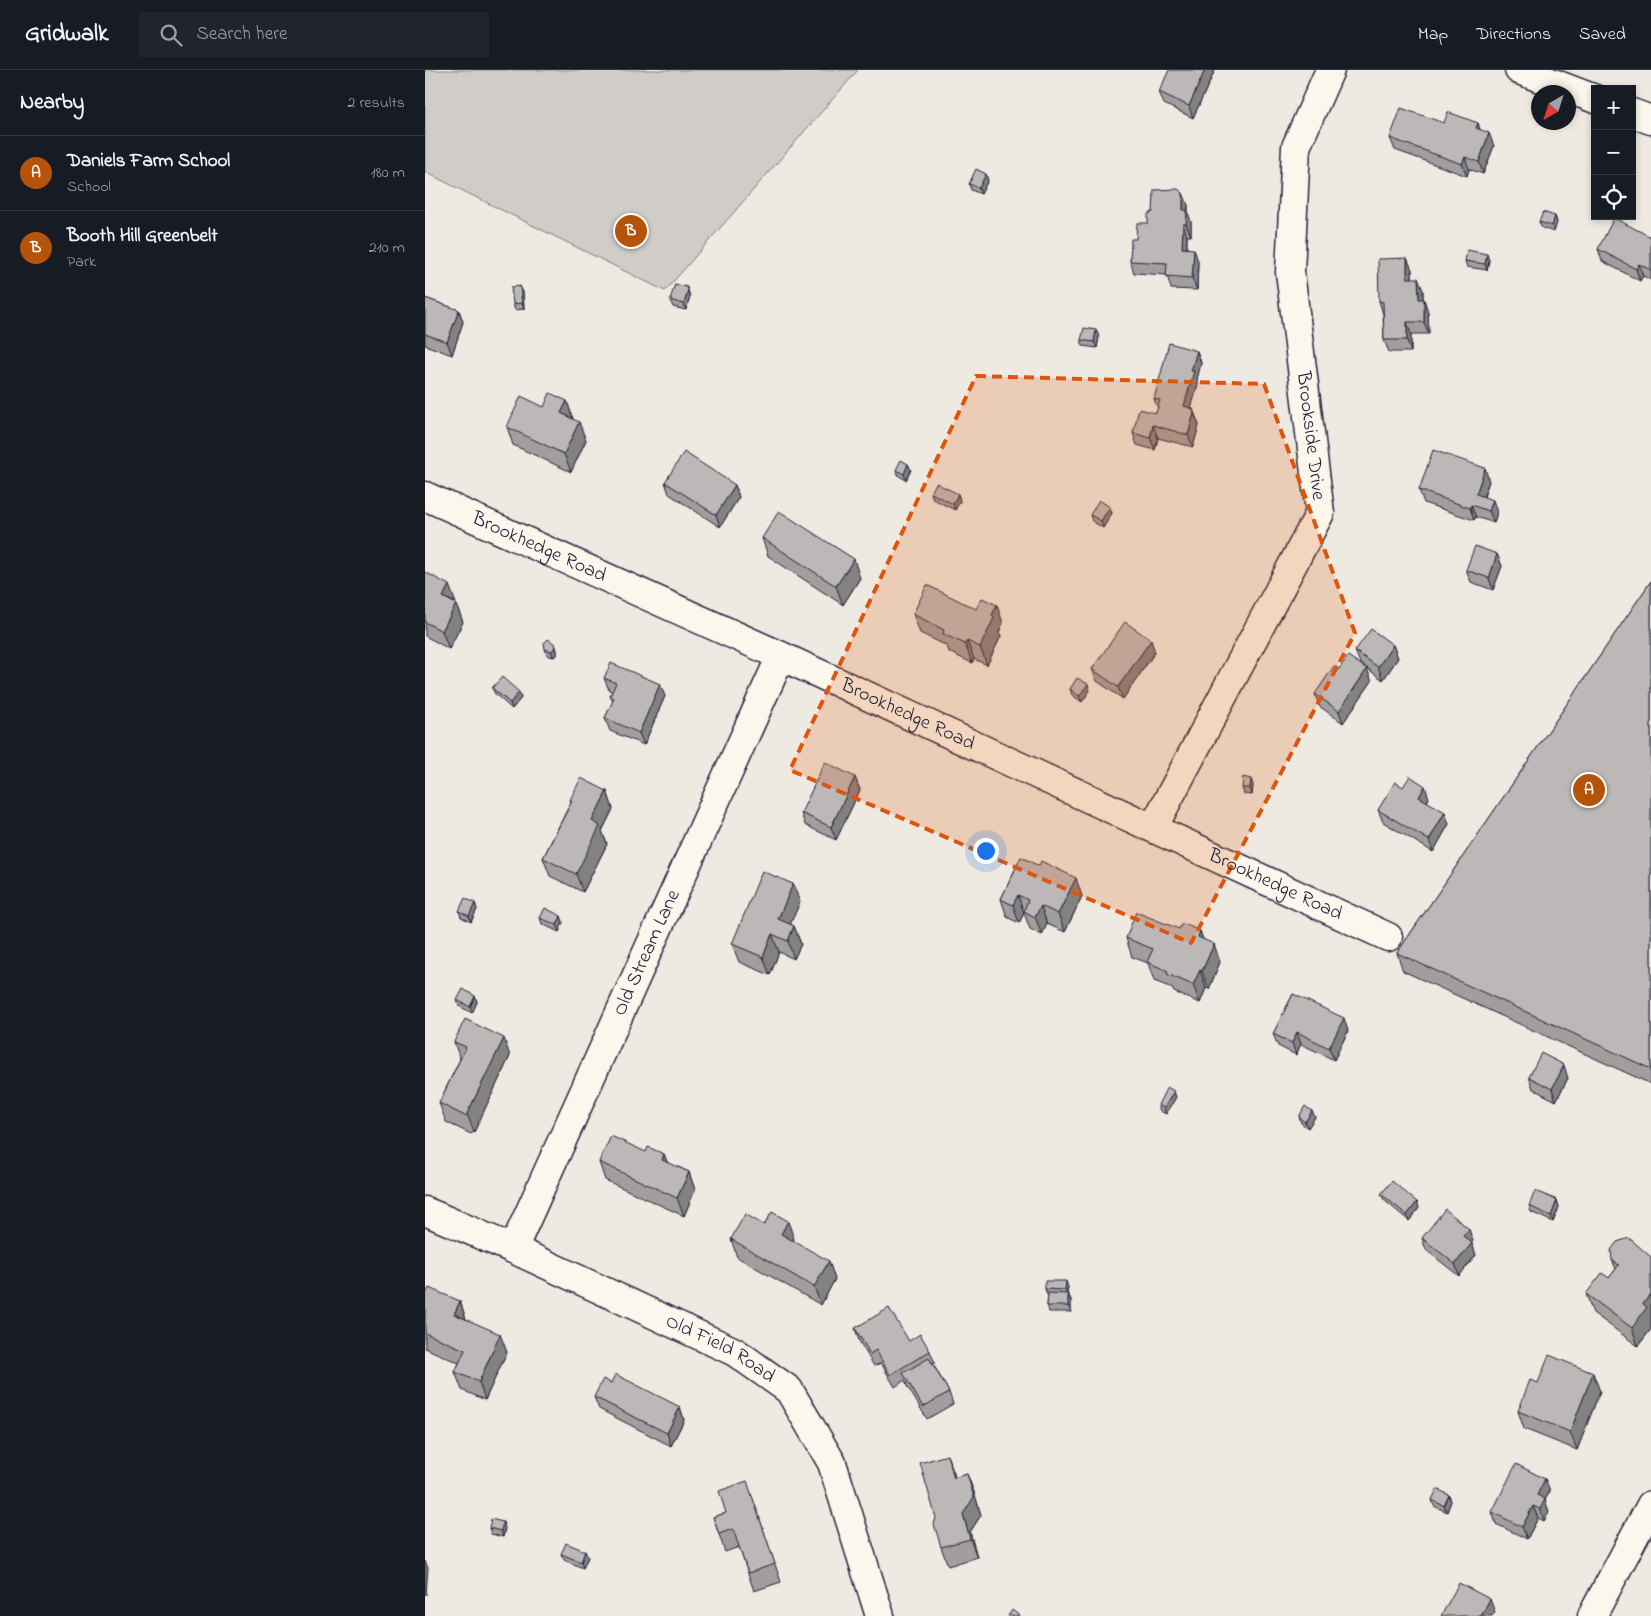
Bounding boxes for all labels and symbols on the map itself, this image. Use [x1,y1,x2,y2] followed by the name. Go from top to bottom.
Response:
[1531,85,1576,130] north arrow
[615,212,647,250] pin: B
[1288,369,1332,502] street label: Brookside Drive
[466,504,611,590] street label: Brookhedge Road
[835,671,980,758] street label: Brookhedge Road
[1573,771,1605,809] pin: A
[973,838,999,864] your location
[1203,841,1347,928] street label: Brookhedge Road
[606,885,688,1021] street label: Old Stream Lane
[661,1307,781,1390] street label: Old Field Road

